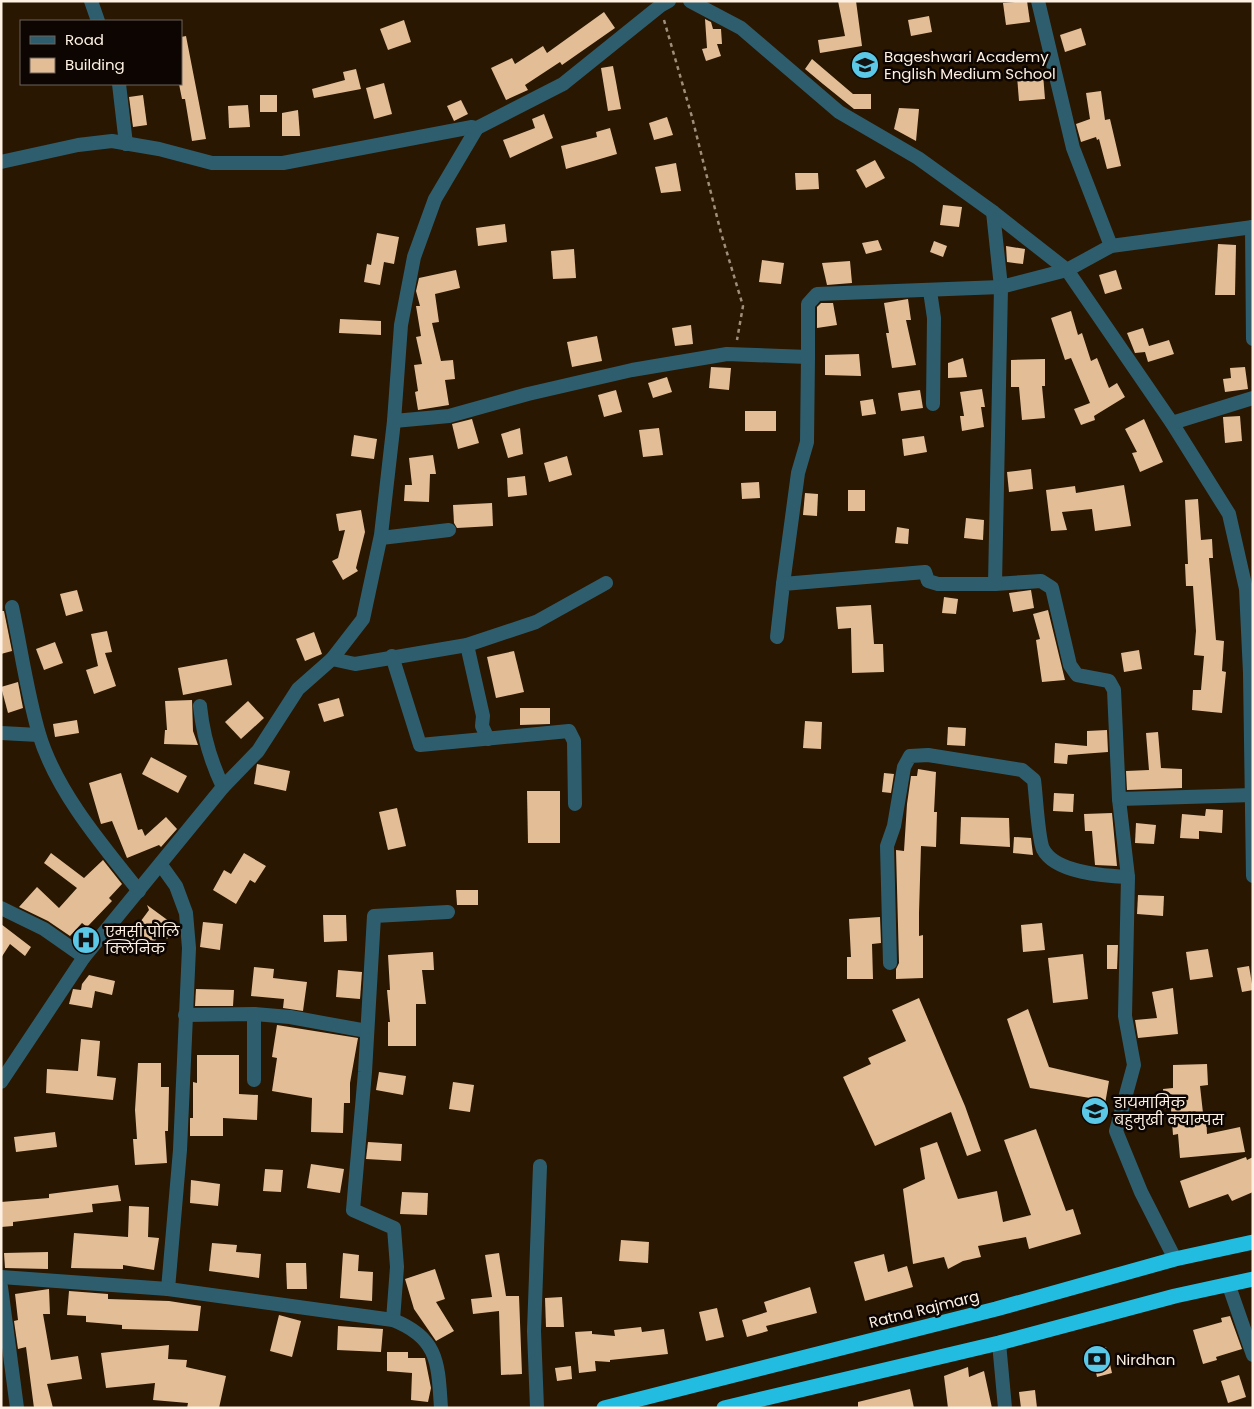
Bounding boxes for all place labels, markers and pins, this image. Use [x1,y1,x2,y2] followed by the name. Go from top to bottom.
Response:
[884,46,1056,84] place label: Bageshwari Academy English Medium School
[850,50,880,80] school or university icon: Bageshwari Academy English Medium School
[104,921,180,959] place label: एमसी पोलि क्लिनिक
[71,925,101,955] hospital icon: एमसी पोलि क्लिनिक
[1113,1092,1224,1130] place label: डायमामिक बहुमुखी क्याम्पस
[1080,1096,1110,1126] school or university icon: डायमामिक बहुमुखी क्याम्पस
[1082,1344,1112,1374] bank icon: Nirdhan
[1116,1349,1175,1370] place label: Nirdhan

